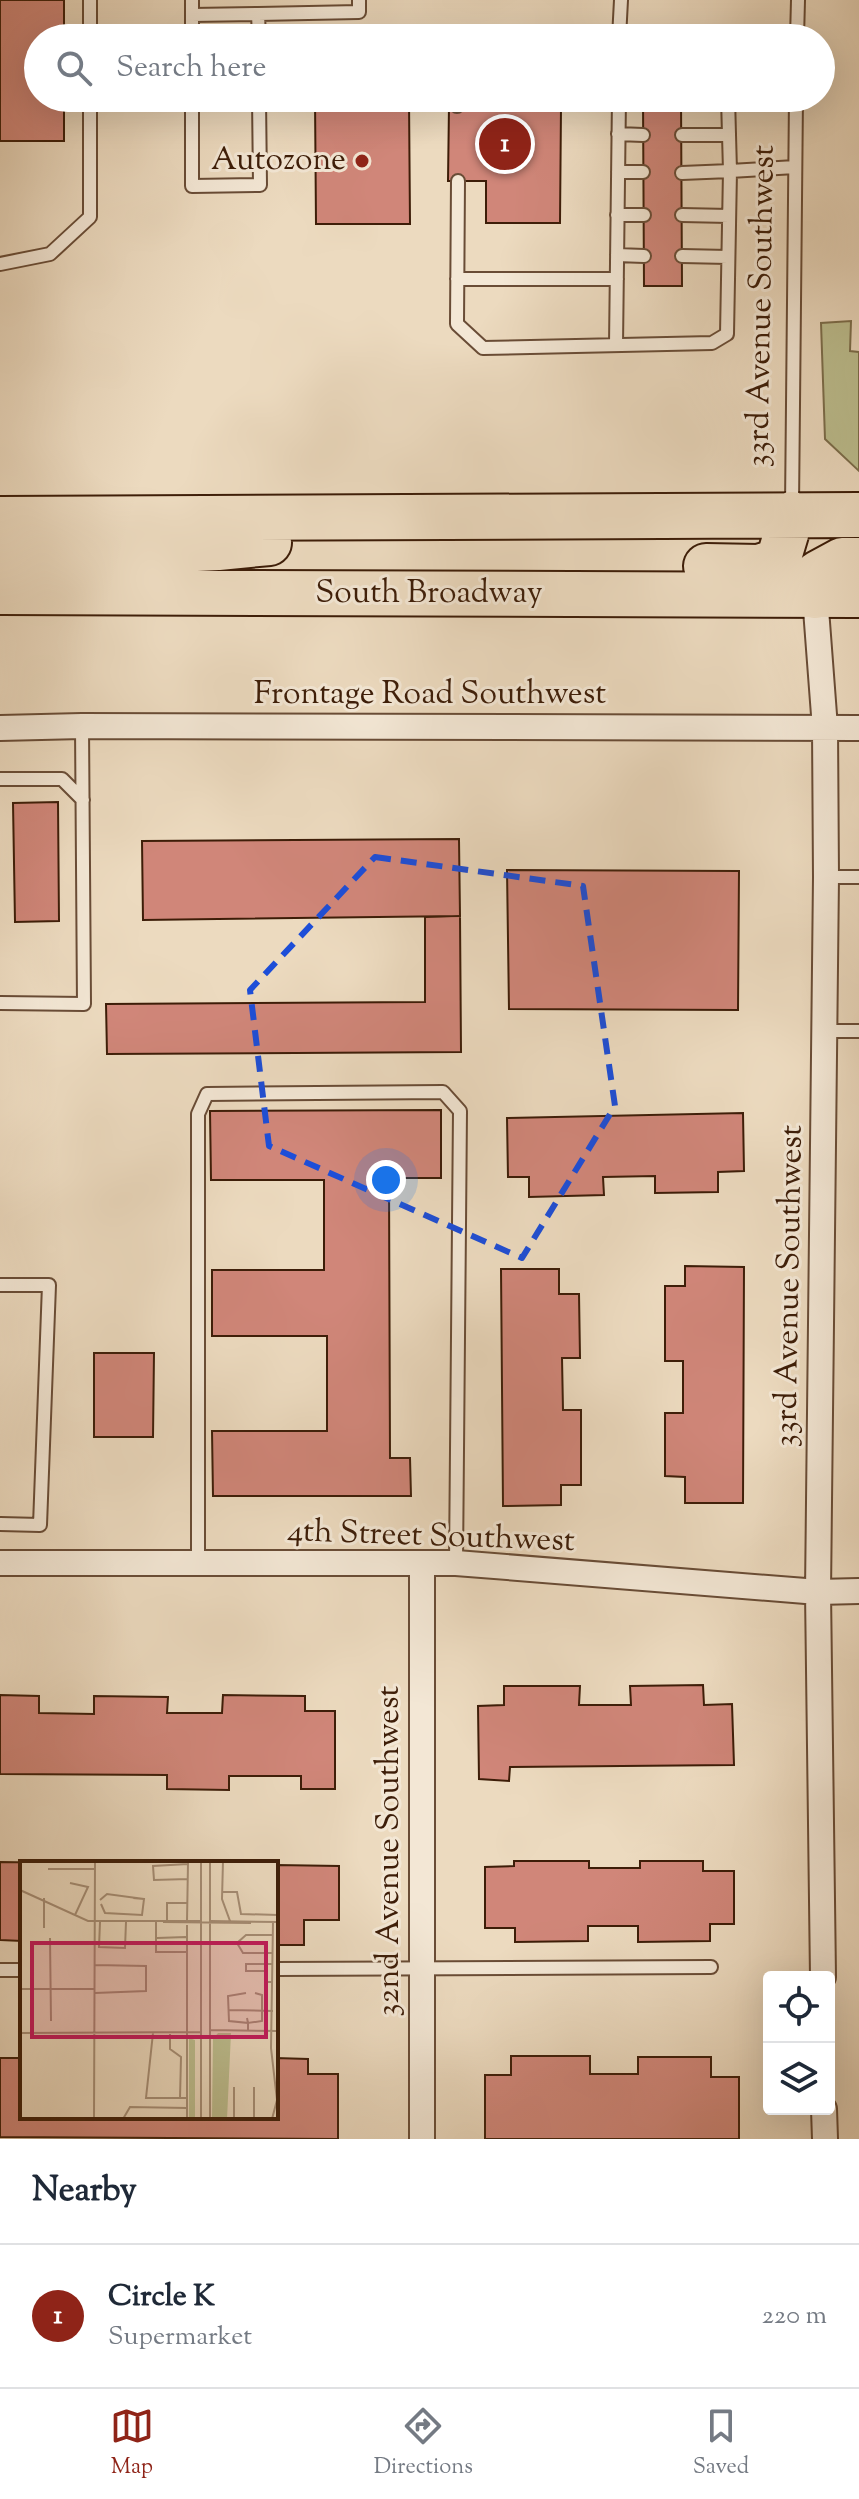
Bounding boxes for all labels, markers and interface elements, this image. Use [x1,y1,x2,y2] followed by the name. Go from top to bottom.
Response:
[24,24,835,112] search box
[52,46,96,90] icon: search
[116,47,266,90] text: Search here
[479,114,531,174] pin: 1
[211,138,346,184] place label: Autozone
[736,145,788,467] street label: 33rd Avenue Southwest
[353,152,371,170] marker: Autozone
[315,571,543,617] street label: South Broadway
[254,672,606,718] street label: Frontage Road Southwest
[764,1125,816,1447] street label: 33rd Avenue Southwest
[366,1160,406,1200] your location
[286,1509,576,1565] street label: 4th Street Southwest
[367,1685,413,2016] street label: 32nd Avenue Southwest
[20,1861,278,2119] inset map
[763,1971,835,2115] map controls
[763,1971,835,2043] button: locate
[763,2043,835,2115] button: layers
[32,2167,137,2216] text: Nearby
[108,2276,215,2319] text: Circle K
[54,2298,62,2335] text: 1
[762,2298,827,2335] text: 220 m
[108,2319,252,2356] text: Supermarket
[110,2404,154,2484] tab: Map
[374,2404,473,2484] tab: Directions
[693,2404,749,2484] tab: Saved

